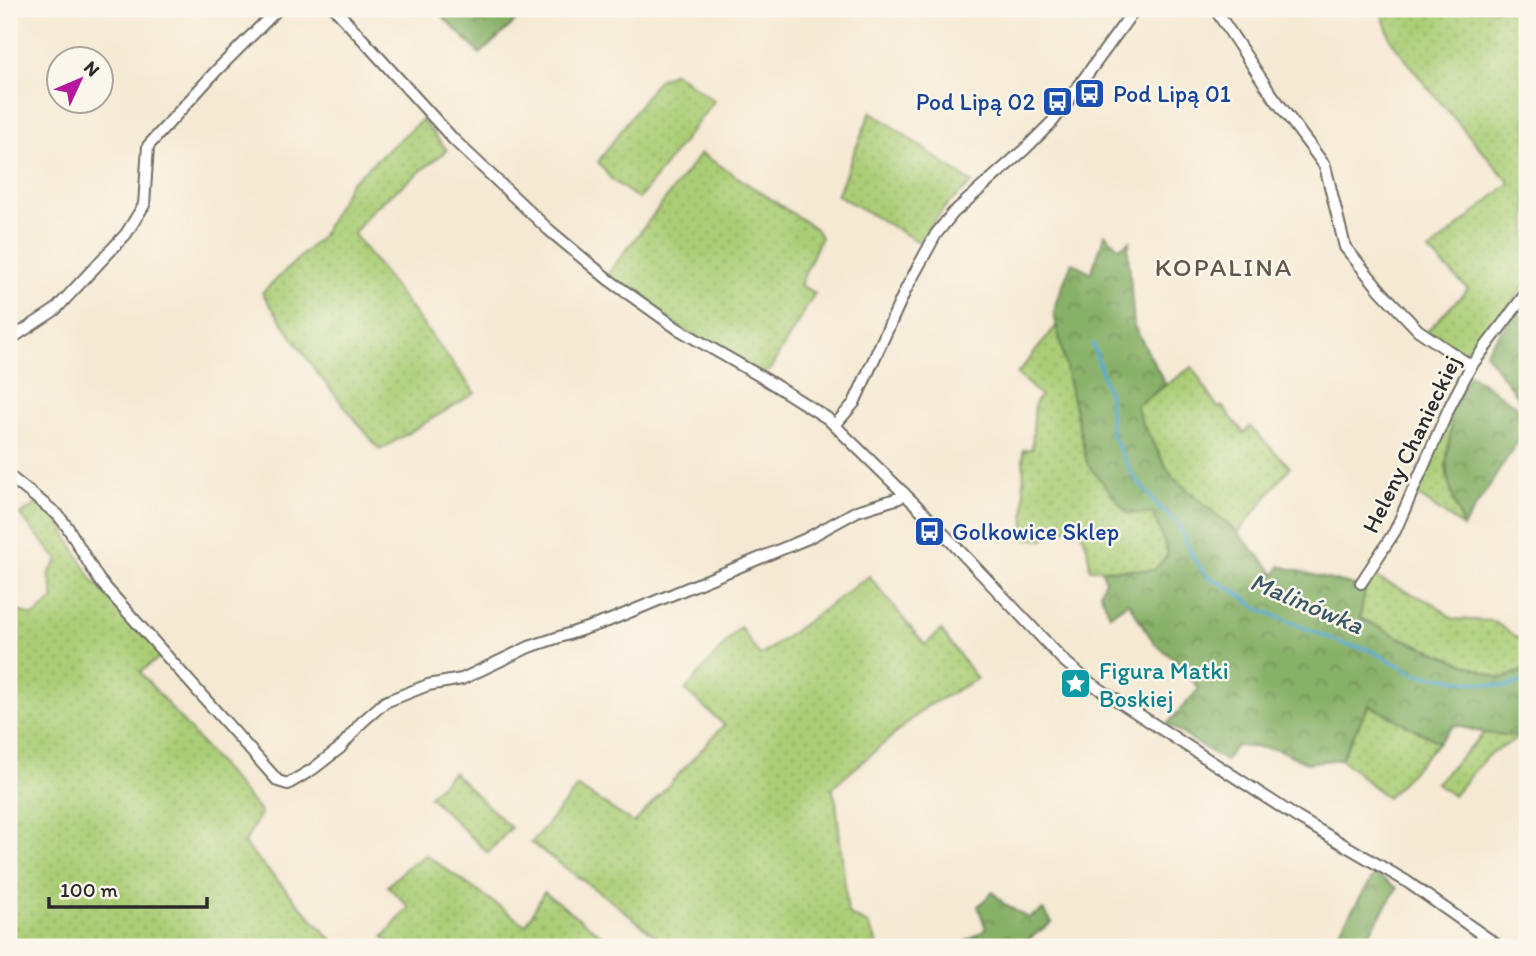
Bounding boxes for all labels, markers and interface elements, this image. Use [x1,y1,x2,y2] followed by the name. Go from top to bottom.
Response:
[46,46,116,116] north arrow
[79,56,105,81] text: N
[1073,76,1107,110] bus stop icon: Pod Lipą 01
[1113,79,1231,108] place label: Pod Lipą 01
[1041,84,1075,118] bus stop icon: Pod Lipą 02
[916,87,1035,116] place label: Pod Lipą 02
[1155,251,1293,283] district label: KOPALINA
[1355,350,1467,538] street label: Heleny Chanieckiej
[912,514,946,548] bus stop icon: Golkowice Sklep
[952,517,1119,546] place label: Golkowice Sklep
[1246,565,1369,641] water label: Malinówka
[1099,656,1229,713] place label: Figura Matki Boskiej
[1059,667,1093,701] place icon: Figura Matki Boskiej
[49,865,206,909] scale bar
[60,877,118,902] text: 100 m

